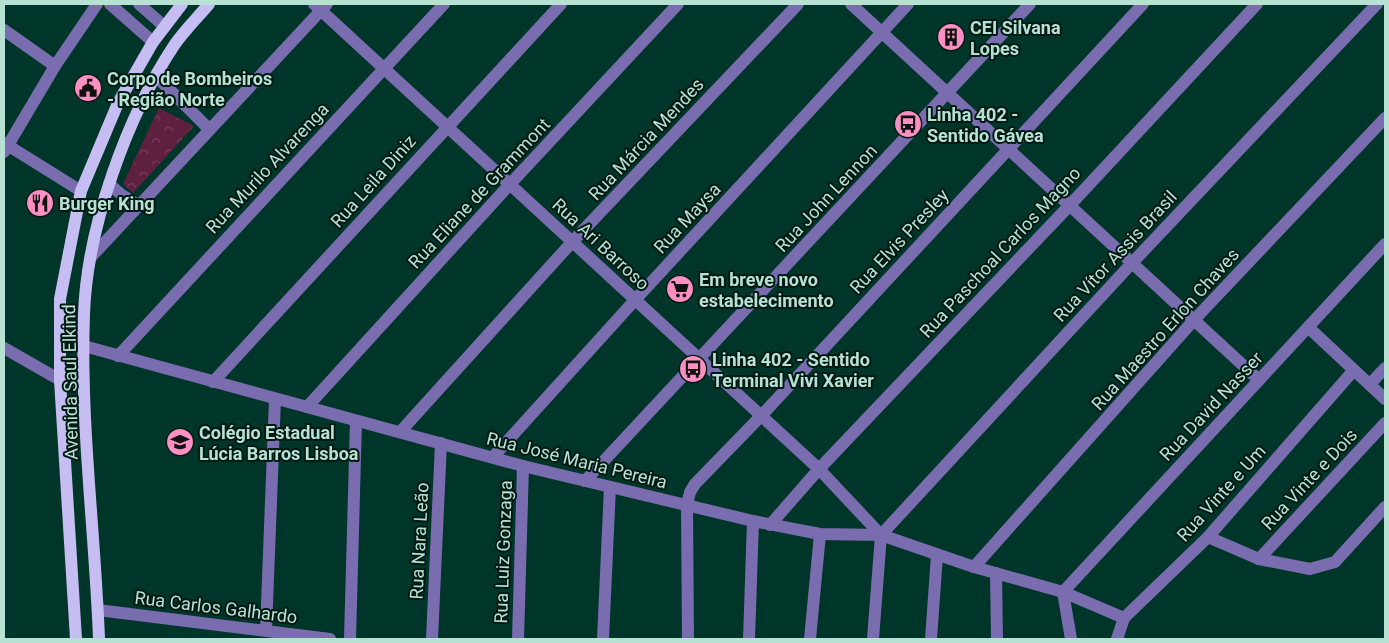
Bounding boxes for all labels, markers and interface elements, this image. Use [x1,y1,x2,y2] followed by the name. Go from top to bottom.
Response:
[970,17,1061,59] place label: CEI Silvana Lopes
[936,22,966,52] building icon: CEI Silvana Lopes
[107,68,272,110] place label: Corpo de Bombeiros - Região Norte
[73,73,103,103] public building icon: Corpo de Bombeiros - Região Norte
[584,74,708,204] street label: Rua Márcia Mendes
[201,99,333,237] street label: Rua Murilo Alvarenga
[927,104,1044,146] place label: Linha 402 - Sentido Gávea
[893,109,923,139] bus stop icon: Linha 402 - Sentido Gávea
[404,113,554,272] street label: Rua Eliane de Grammont
[326,130,420,231] street label: Rua Leila Diniz
[771,140,881,256] street label: Rua John Lennon
[915,162,1085,342] street label: Rua Paschoal Carlos Magno
[649,179,725,257] street label: Rua Maysa
[845,184,953,298] street label: Rua Elvis Presley
[1049,186,1181,326] street label: Rua Vítor Assis Brasil
[25,188,55,218] restaurant icon: Burger King
[59,193,155,214] place label: Burger King
[548,194,654,294] street label: Rua Ari Barroso
[1087,244,1243,414] street label: Rua Maestro Erlon Chaves
[699,269,834,311] place label: Em breve novo estabelecimento
[665,274,695,304] supermarket icon: Em breve novo estabelecimento
[58,304,82,460] street label: Avenida Saul Elkind
[1155,347,1267,465] street label: Rua David Nasser
[712,349,874,391] place label: Linha 402 - Sentido Terminal Vivi Xavier
[678,354,708,384] bus stop icon: Linha 402 - Sentido Terminal Vivi Xavier
[199,422,359,464] place label: Colégio Estadual Lúcia Barros Lisboa
[1257,424,1361,534] street label: Rua Vinte e Dois
[165,427,195,457] school or university icon: Colégio Estadual Lúcia Barros Lisboa
[485,427,669,493] street label: Rua José Maria Pereira
[1172,440,1270,546] street label: Rua Vinte e Um
[490,480,516,624] street label: Rua Luiz Gonzaga
[405,482,433,600] street label: Rua Nara Leão
[133,587,299,627] street label: Rua Carlos Galhardo

